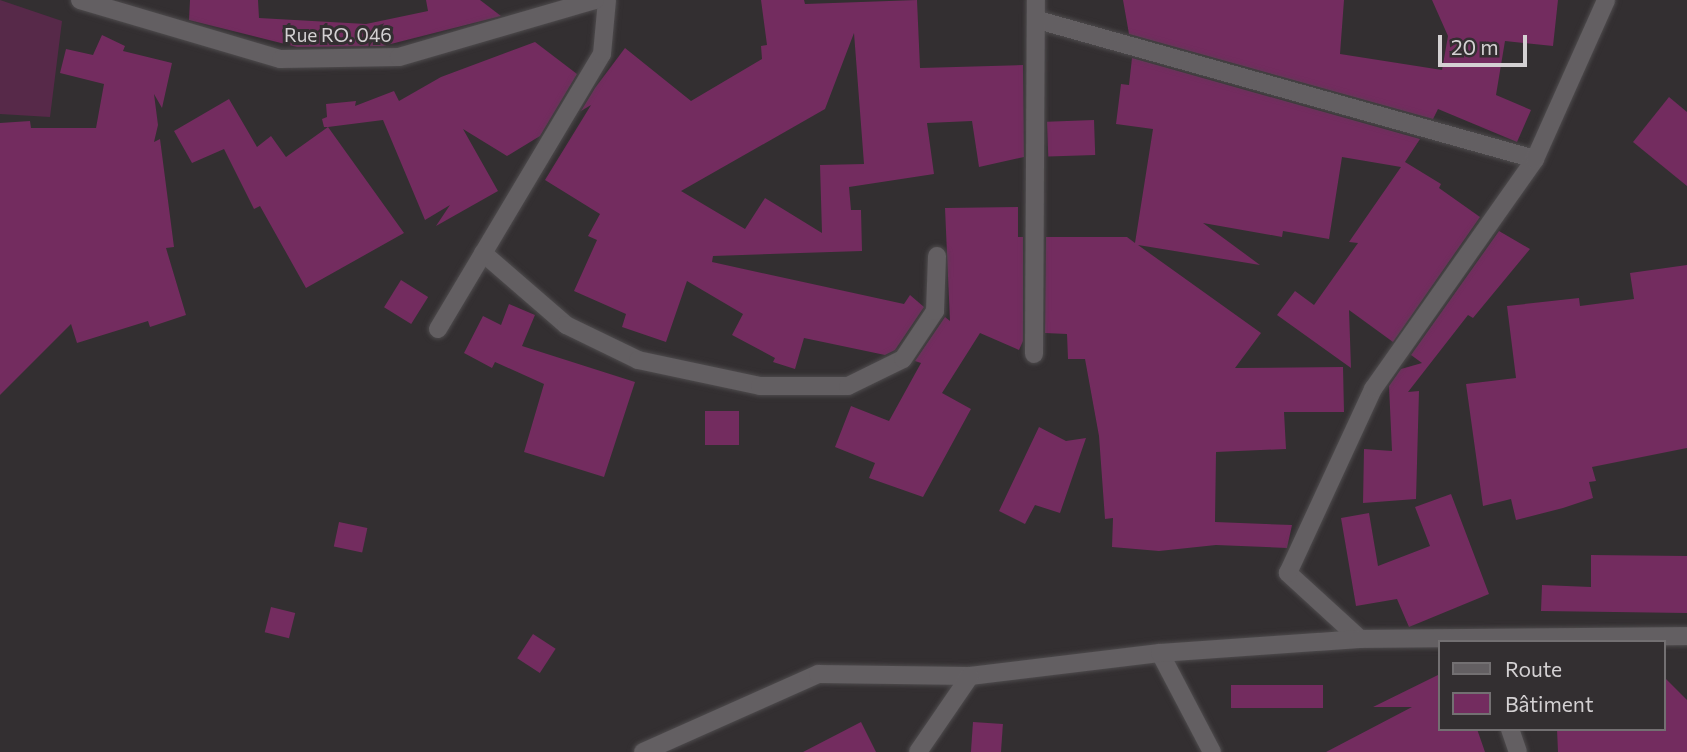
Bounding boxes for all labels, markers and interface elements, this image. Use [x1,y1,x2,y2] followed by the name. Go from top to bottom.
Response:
[1442,21,1531,65] scale bar
[284,24,392,46] street label: Rue RO. 046
[1451,34,1499,59] text: 20 m
[1438,640,1666,731] legend
[1505,656,1562,681] text: Route
[1505,691,1594,716] text: Bâtiment

